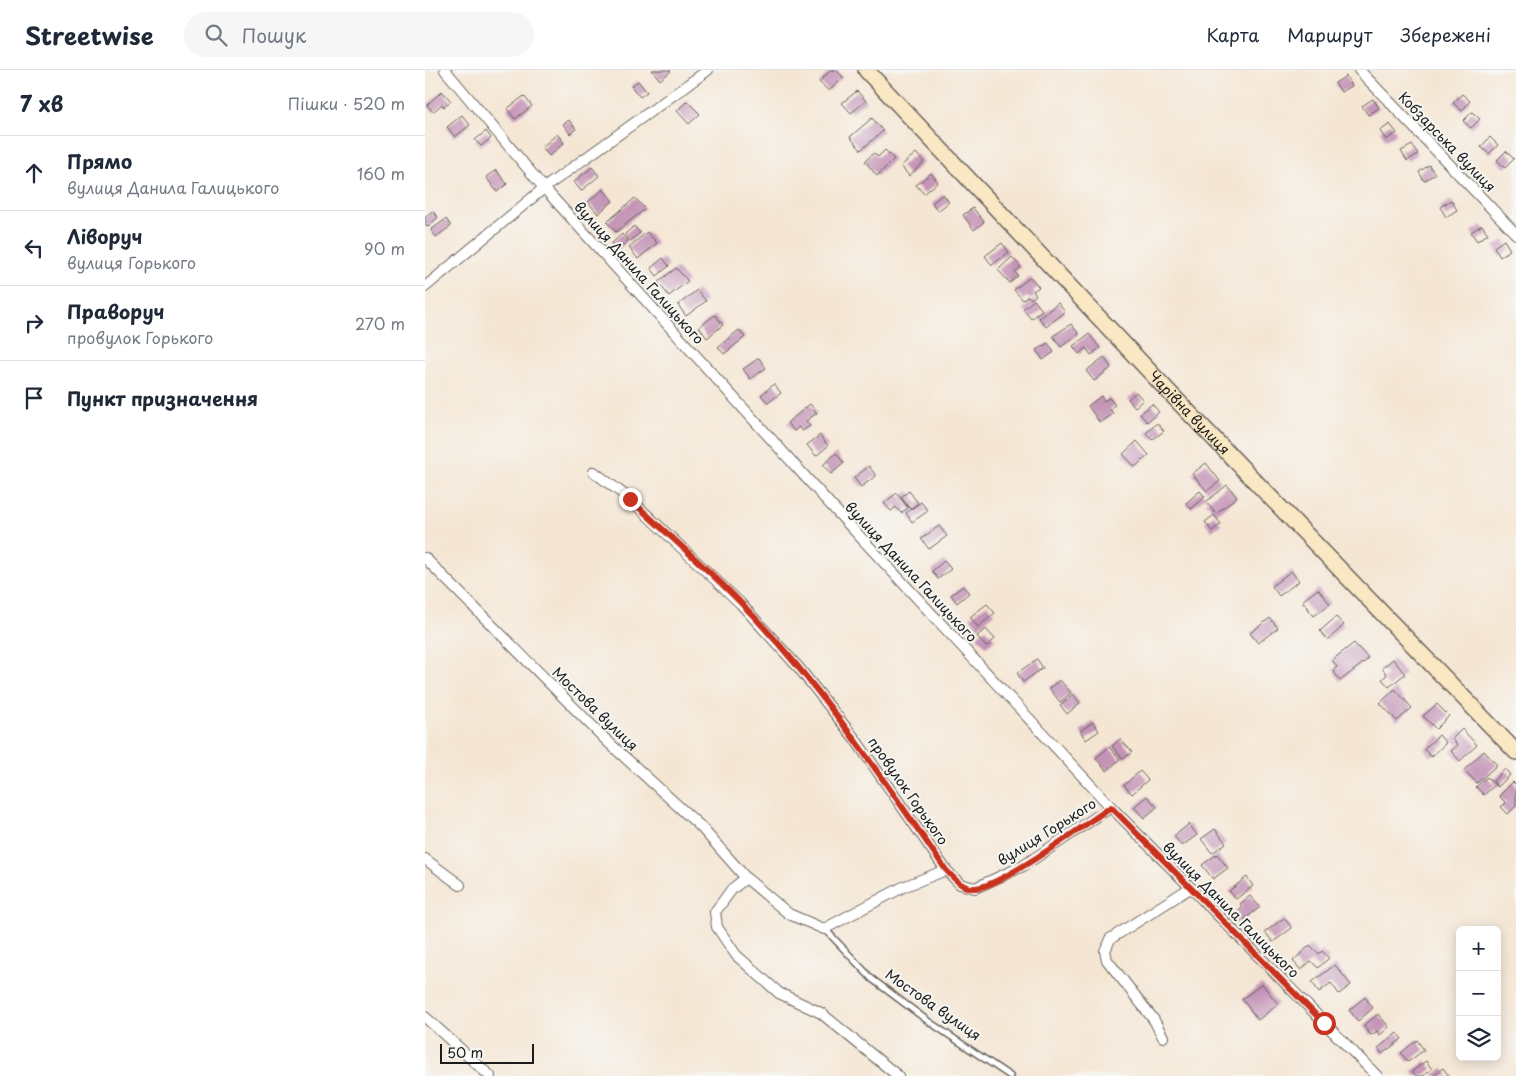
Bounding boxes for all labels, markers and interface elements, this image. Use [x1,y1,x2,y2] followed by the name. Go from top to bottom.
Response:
[184,12,534,57] search box
[25,17,154,53] text: Streetwise
[202,21,230,49] icon: search
[242,21,306,49] text: Пошук
[1206,21,1259,48] text: Карта
[1287,21,1372,48] text: Маршрут
[1400,21,1491,48] text: Збережені
[20,87,63,119] text: 7 хв
[1394,87,1501,196] street label: Кобзарська вулиця
[288,91,405,115] text: Пішки · 520 m
[67,147,132,175] text: Прямо
[20,159,48,187] icon: ahead
[357,161,405,185] text: 160 m
[67,175,279,199] text: вулиця Данила Галицького
[569,197,709,349] street label: вулиця Данила Галицького
[67,222,143,250] text: Ліворуч
[20,234,48,262] icon: left
[364,236,405,260] text: 90 m
[67,250,196,274] text: вулиця Горького
[67,297,164,325] text: Праворуч
[20,309,48,337] icon: right
[355,311,405,335] text: 270 m
[67,325,213,349] text: провулок Горького
[1144,366,1235,459] street label: Чарівна вулиця
[20,384,48,412] icon: arrive
[67,384,258,412] text: Пункт призначення
[619,488,642,511] route end
[840,497,982,647] street label: вулиця Данила Галицького
[548,662,643,755] street label: Мостова вулиця
[863,732,954,849] street label: провулок Горького
[993,793,1100,870] street label: вулиця Горького
[1158,837,1304,983] street label: вулиця Данила Галицького
[1456,926,1501,1061] map controls
[1456,926,1501,971] button: +
[881,964,985,1045] street label: Мостова вулиця
[1456,971,1501,1016] button: −
[1313,1012,1336,1035] route start
[1456,1016,1501,1061] button: layers
[440,1041,534,1064] scale bar
[447,1042,483,1063] text: 50 m

